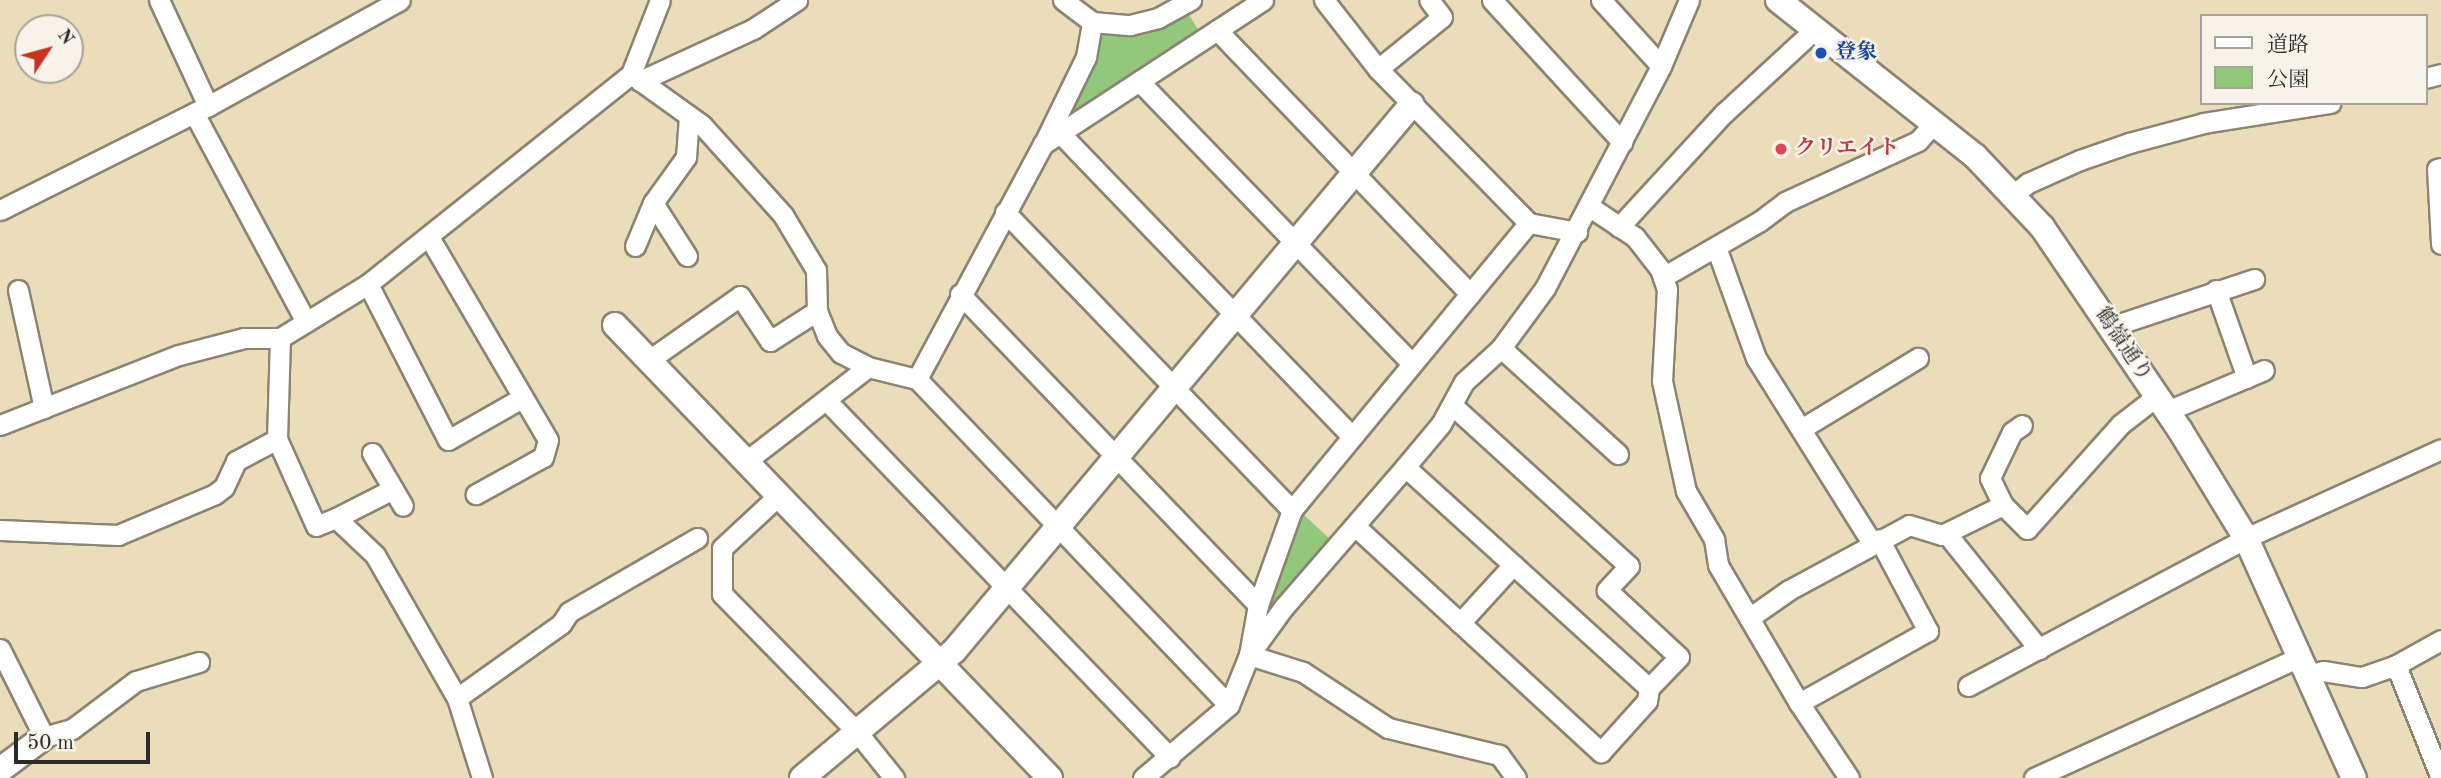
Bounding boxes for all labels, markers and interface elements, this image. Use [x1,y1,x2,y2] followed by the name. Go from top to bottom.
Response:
[14,14,84,84] north arrow
[2200,14,2427,105] legend
[53,26,77,49] text: N
[2267,35,2309,56] text: 道路
[1835,40,1877,66] place label: 登象
[1813,45,1829,61] marker: 登象
[2267,70,2309,91] text: 公園
[1795,136,1900,162] place label: クリエイト
[1773,141,1789,157] marker: クリエイト
[2089,303,2157,387] street label: 鶴嶺通り
[18,718,154,762] scale bar
[27,733,74,754] text: 50 m

